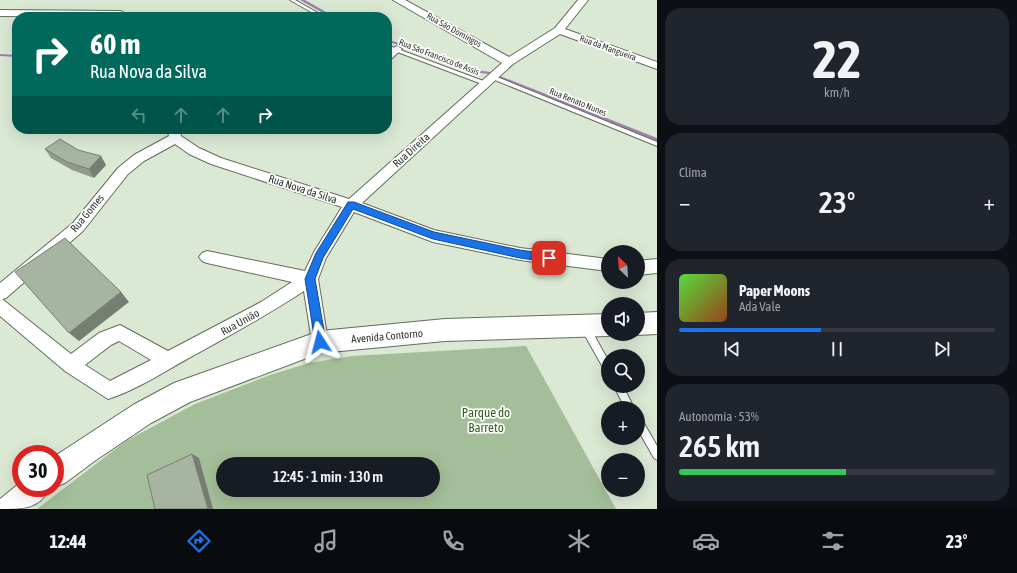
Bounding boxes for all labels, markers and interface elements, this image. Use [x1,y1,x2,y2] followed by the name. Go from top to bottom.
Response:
[425,11,483,49] street label: Rua São Domingos
[24,28,76,80] icon: right
[90,28,140,60] text: 60 m
[813,29,861,89] text: 22
[578,33,638,63] street label: Rua da Mangueira
[397,37,481,77] street label: Rua São Francisco de Assis
[90,61,207,82] text: Rua Nova da Silva
[824,85,850,100] text: km/h
[548,86,608,118] street label: Rua Renato Nunes
[128,104,150,126] icon: left
[170,104,192,126] icon: ahead
[212,104,234,126] icon: ahead
[254,104,276,126] icon: right
[390,130,432,170] street label: Rua Direita
[679,165,707,180] text: Clima
[267,172,339,206] street label: Rua Nova da Silva
[819,185,855,219] text: 23°
[679,189,690,215] text: −
[984,189,995,215] text: +
[68,192,106,234] street label: Rua Gomes
[532,241,566,275] pin
[601,245,645,289] north arrow
[601,245,645,497] map controls
[538,247,560,269] icon: arrive
[739,282,810,299] text: Paper Moons
[601,297,645,341] button: sound
[739,299,781,314] text: Ada Vale
[219,307,261,337] street label: Rua União
[299,321,341,363] position arrow
[351,327,423,345] street label: Avenida Contorno
[721,338,743,360] icon: previous
[826,338,848,360] icon: pause
[931,338,953,360] icon: next
[601,349,645,393] button: search
[601,401,645,445] button: +
[462,405,510,435] park label: Parque do Barreto
[679,409,759,424] text: Autonomia · 53%
[679,429,760,463] text: 265 km
[12,445,64,497] speed limit sign: 30
[601,453,645,497] button: −
[273,468,383,485] text: 12:45 · 1 min · 130 m
[185,527,213,555] icon: directions
[312,527,340,555] icon: music
[439,527,467,555] icon: phone
[565,527,593,555] icon: climate
[692,527,720,555] icon: car
[819,527,847,555] icon: filters
[49,531,86,552] text: 12:44
[946,531,968,552] text: 23°

